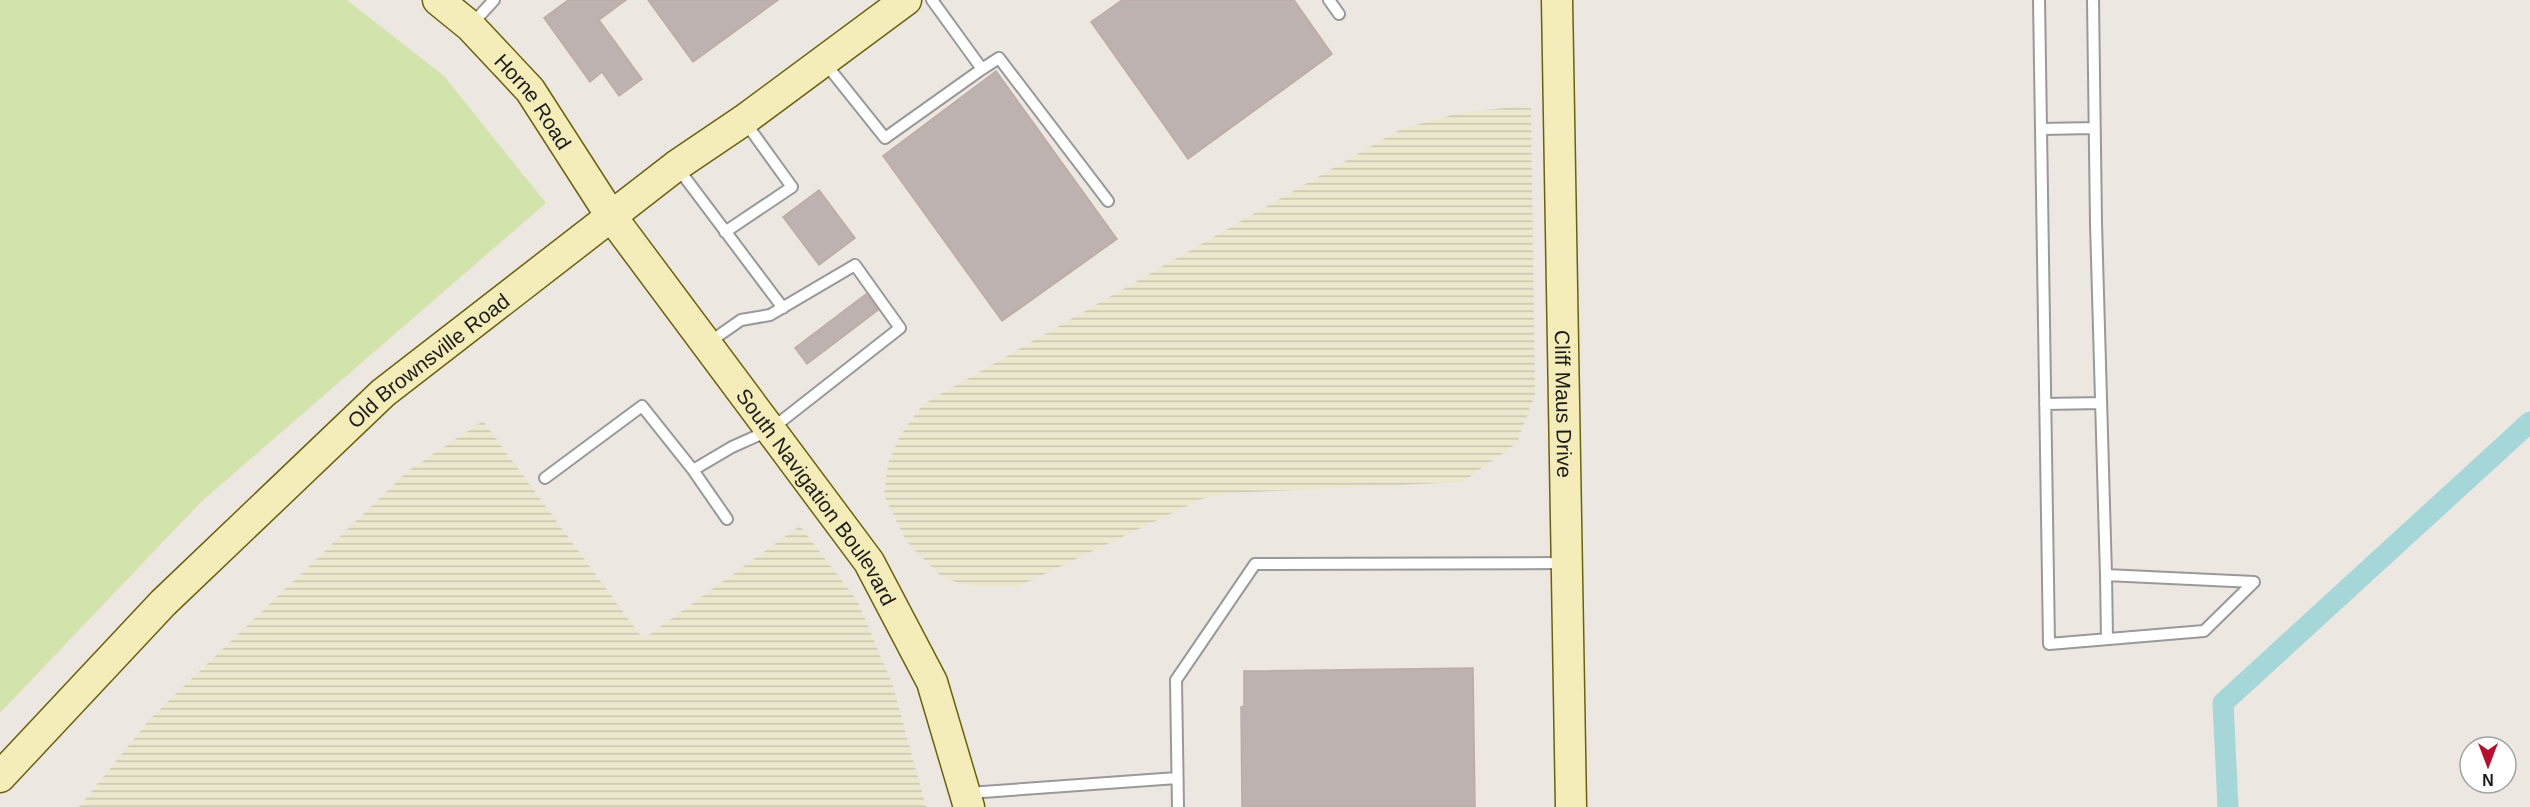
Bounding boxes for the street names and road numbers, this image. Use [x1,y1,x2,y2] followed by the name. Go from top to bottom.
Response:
[490,49,576,153] street label: Horne Road
[343,288,513,432] street label: Old Brownsville Road
[1551,330,1577,478] street label: Cliff Maus Drive
[732,384,901,609] street label: South Navigation Boulevard

